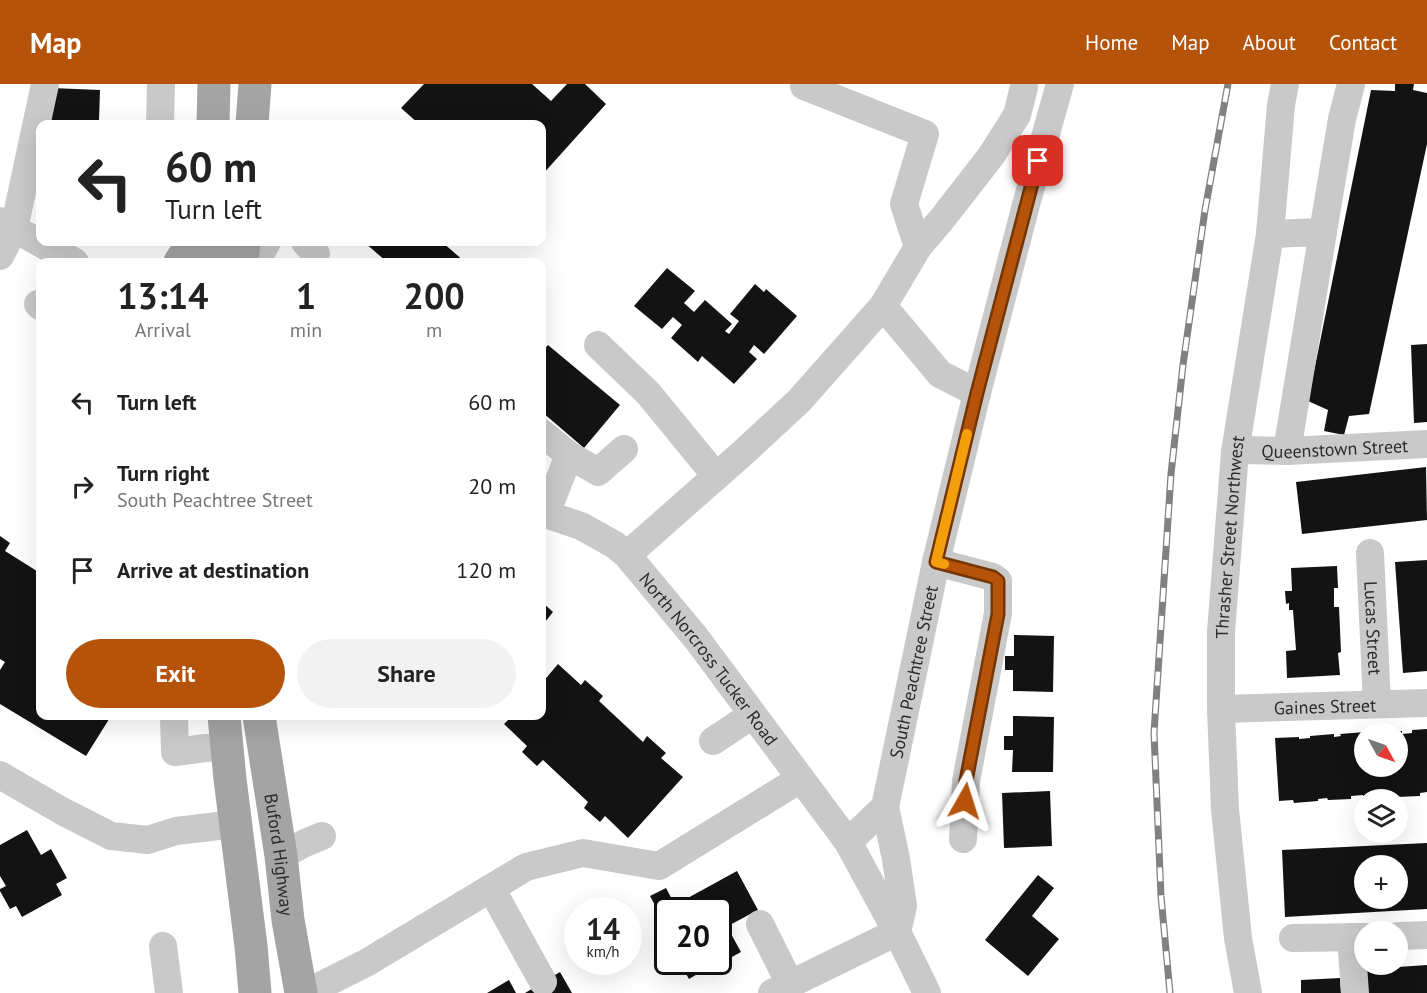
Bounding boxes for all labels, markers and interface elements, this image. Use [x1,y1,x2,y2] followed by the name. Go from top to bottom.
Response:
[30,24,81,61] text: Map
[1085,29,1138,56] text: Home
[1171,29,1210,56] text: Map
[1243,29,1296,56] text: About
[1329,29,1397,56] text: Contact
[1012,135,1063,186] pin
[165,139,257,194] text: 60 m
[66,144,144,222] icon: left
[1021,144,1054,177] icon: arrive
[165,192,262,226] text: Turn left
[117,272,209,319] text: 13:14
[296,272,316,319] text: 1
[404,272,465,319] text: 200
[135,317,191,343] text: Arrival
[290,317,322,343] text: min
[426,317,442,343] text: m
[66,386,99,419] icon: left
[117,388,197,416] text: Turn left
[468,388,516,416] text: 60 m
[1261,433,1409,463] street label: Queenstown Street
[1210,434,1249,638] street label: Thrasher Street Northwest
[117,459,209,487] text: Turn right
[66,470,99,503] icon: right
[468,472,516,500] text: 20 m
[117,487,313,513] text: South Peachtree Street
[66,554,99,587] icon: arrive
[117,556,309,584] text: Arrive at destination
[456,556,516,584] text: 120 m
[635,567,783,750] street label: North Norcross Tucker Road
[1360,580,1387,675] street label: Lucas Street
[884,583,942,761] street label: South Peachtree Street
[66,639,285,708] button: Exit
[297,639,516,708] button: Share
[1274,693,1376,719] street label: Gaines Street
[1354,723,1408,777] north arrow
[1354,723,1408,975] map controls
[933,769,997,833] position arrow
[1354,789,1408,843] button: layers
[260,792,299,917] street label: Buford Highway
[1354,855,1408,909] button: +
[654,897,732,975] speed limit sign: 20
[586,909,620,948] text: 14
[1354,921,1408,975] button: −
[587,942,619,961] text: km/h

